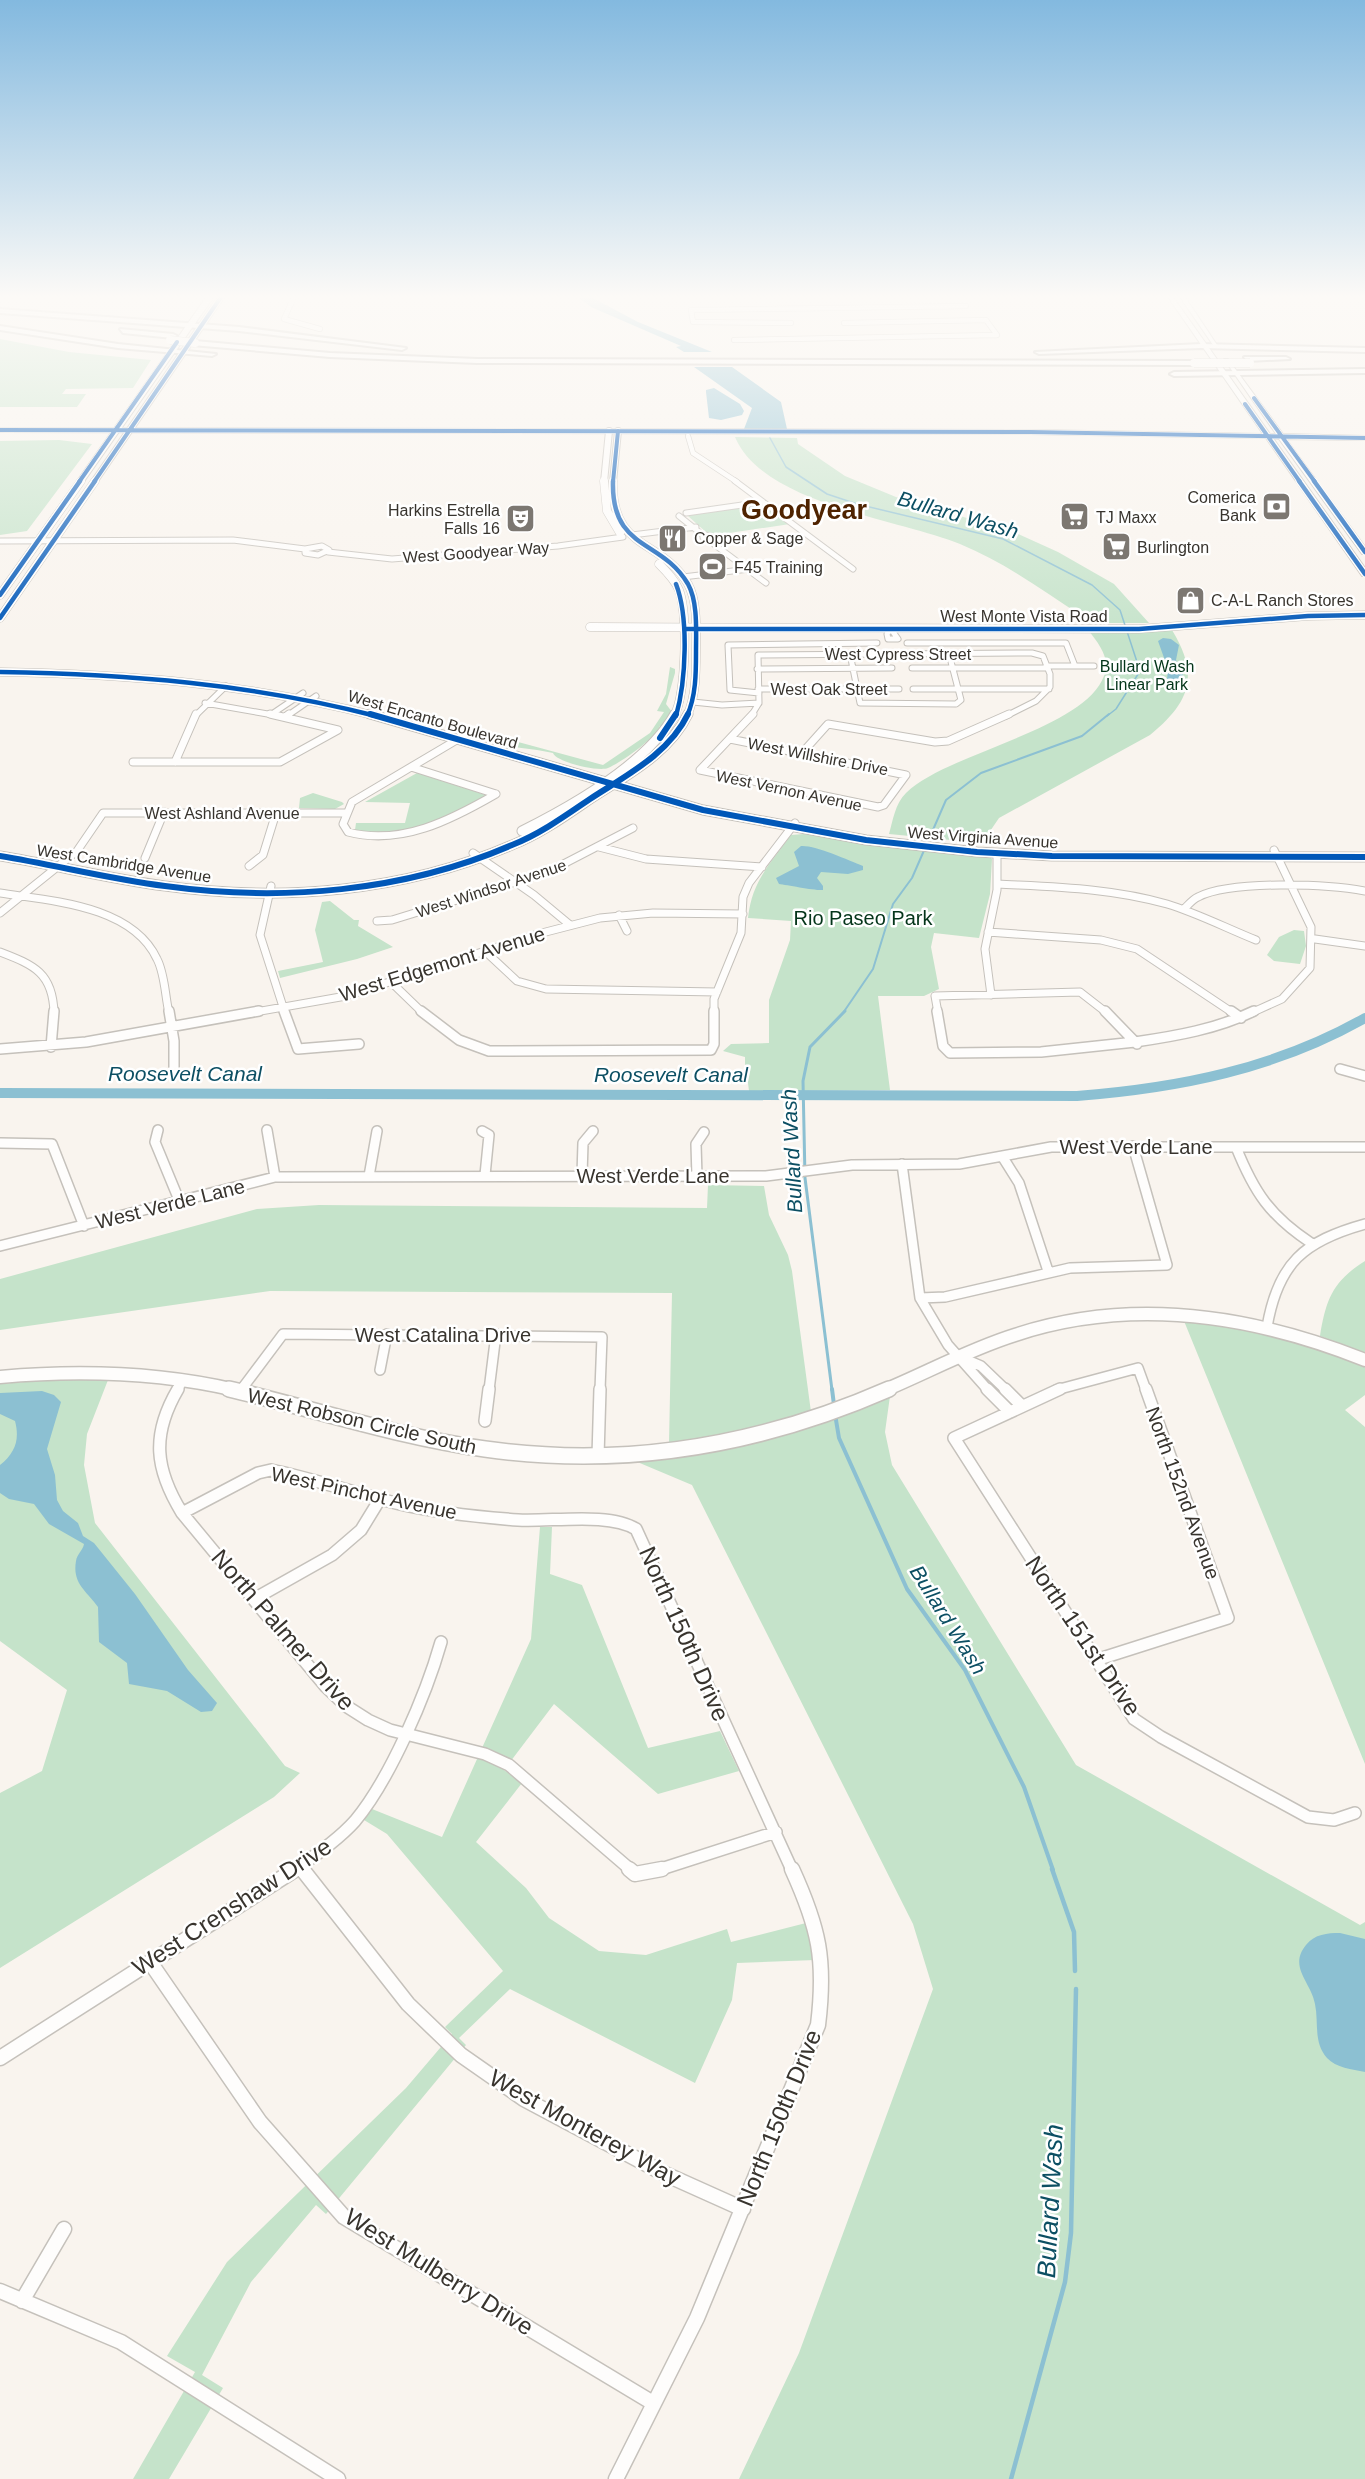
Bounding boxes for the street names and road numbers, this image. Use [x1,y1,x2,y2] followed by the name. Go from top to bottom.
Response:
[402,539,550,566] street label: West Goodyear Way
[940,608,1108,625] street label: West Monte Vista Road
[825,646,972,663] street label: West Cypress Street
[770,681,888,698] street label: West Oak Street
[346,687,520,752] street label: West Encanto Boulevard
[746,735,890,778] street label: West Willshire Drive
[714,767,864,814] street label: West Vernon Avenue
[144,805,300,822] street label: West Ashland Avenue
[907,824,1059,851] street label: West Virginia Avenue
[35,841,212,886] street label: West Cambridge Avenue
[414,856,568,921] street label: West Windsor Avenue
[337,922,547,1006] street label: West Edgemont Avenue
[1059,1136,1213,1158] street label: West Verde Lane
[576,1165,730,1187] street label: West Verde Lane
[93,1175,247,1233] street label: West Verde Lane
[355,1324,531,1346] street label: West Catalina Drive
[245,1384,479,1458] street label: West Robson Circle South
[1142,1404,1224,1582] street label: North 152nd Avenue
[269,1463,459,1523] street label: West Pinchot Avenue
[634,1542,735,1725] street label: North 150th Drive
[206,1544,360,1716] street label: North Palmer Drive
[1020,1551,1147,1721] street label: North 151st Drive
[127,1832,336,1981] street label: West Crenshaw Drive
[731,2026,826,2210] street label: North 150th Drive
[485,2064,686,2191] street label: West Monterey Way
[340,2203,538,2341] street label: West Mulberry Drive

